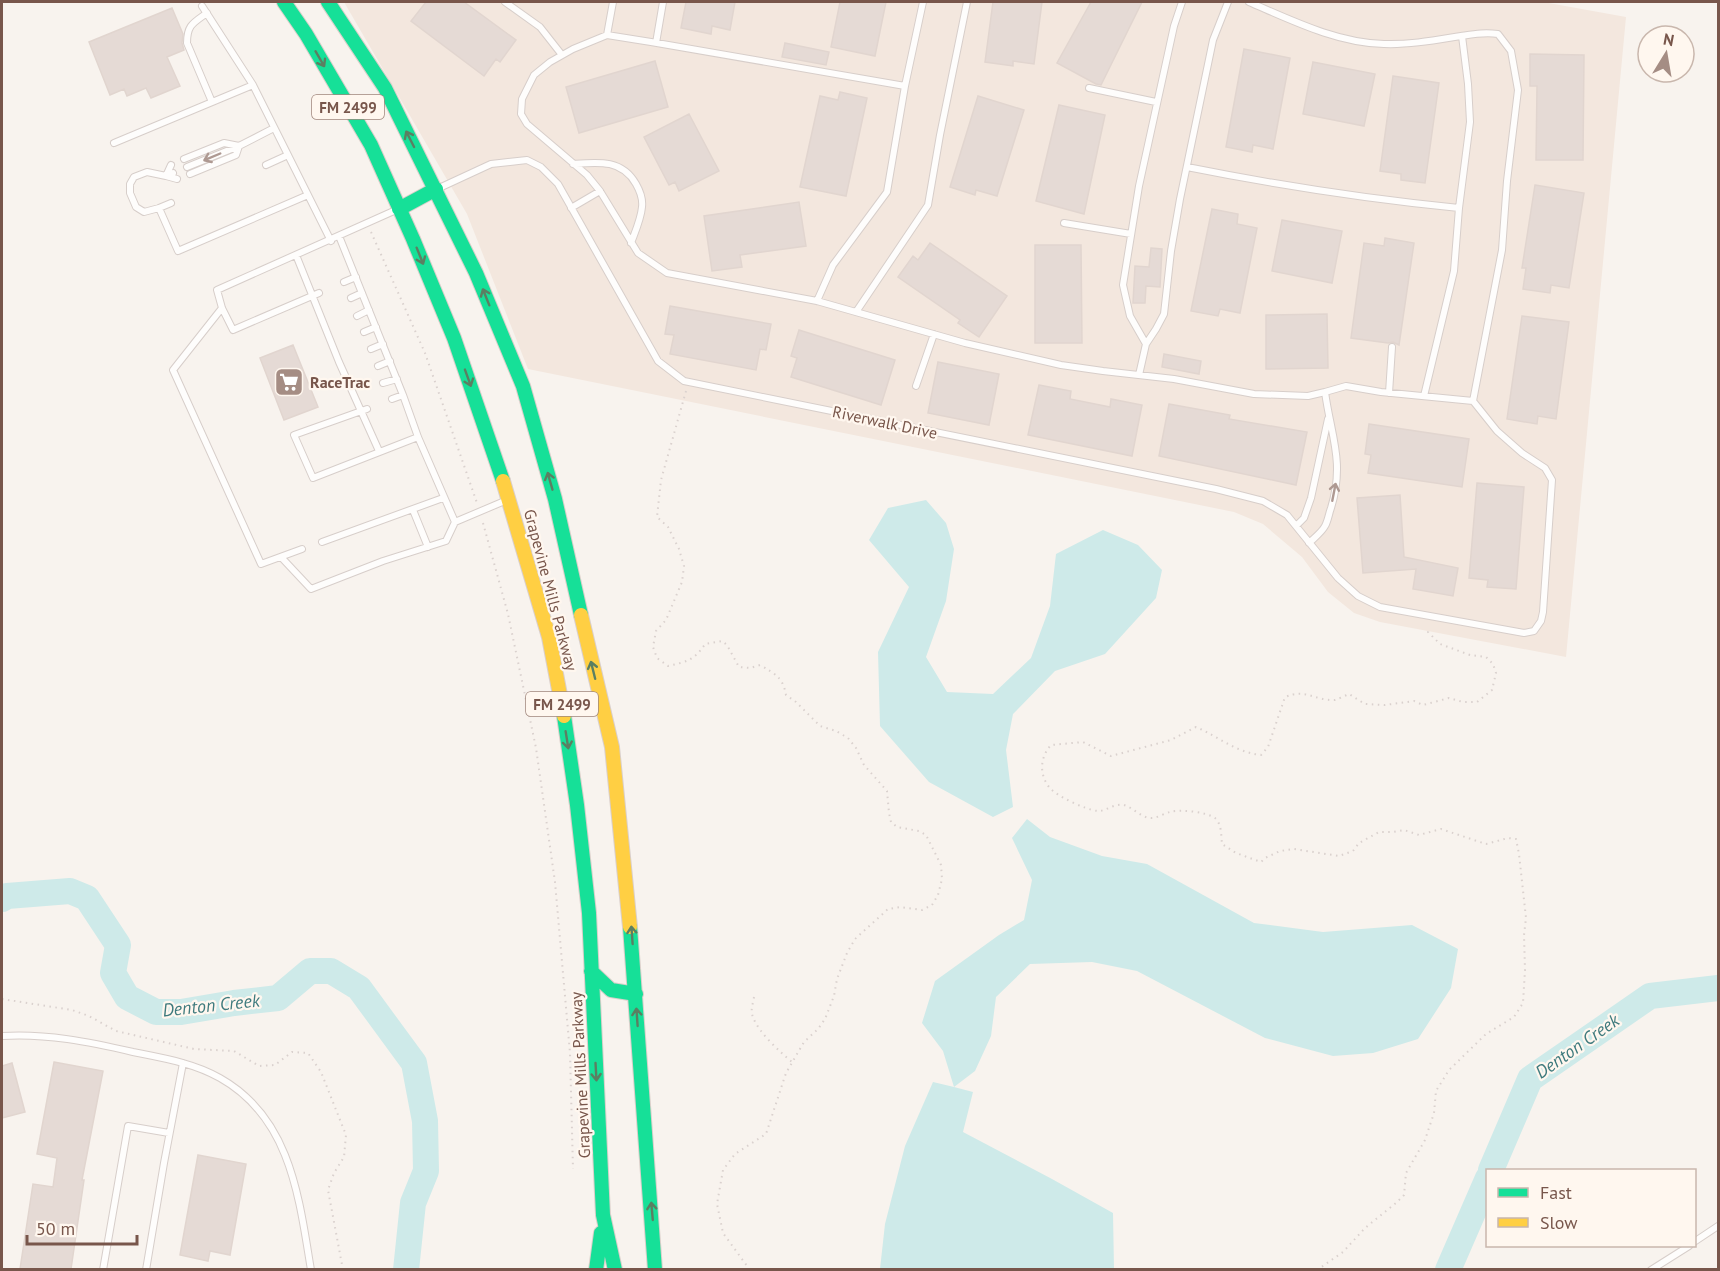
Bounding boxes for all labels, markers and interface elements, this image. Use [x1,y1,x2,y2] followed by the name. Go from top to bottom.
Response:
[1636,24,1696,84] north arrow
[1662,28,1676,50] text: N
[314,50,326,67] one-way arrow
[312,95,384,119] road number: FM 2499
[404,130,416,148] one-way arrow
[203,152,222,163] one-way arrow
[415,246,426,265] one-way arrow
[480,289,491,307] one-way arrow
[273,366,305,398] supermarket icon: RaceTrac
[463,368,474,387] one-way arrow
[310,372,370,392] place label: RaceTrac
[831,401,939,443] street label: Riverwalk Drive
[544,472,555,491] one-way arrow
[1329,483,1340,502] one-way arrow
[520,507,582,674] street label: Grapevine Mills Parkway
[587,660,599,679] one-way arrow
[526,692,598,716] road number: FM 2499
[562,729,573,749] one-way arrow
[626,926,637,946] one-way arrow
[161,988,262,1022] water label: Denton Creek
[566,991,594,1159] street label: Grapevine Mills Parkway
[632,1007,643,1027] one-way arrow
[1530,1008,1624,1083] water label: Denton Creek
[591,1061,602,1081] one-way arrow
[1486,1169,1696,1247] legend
[1540,1181,1572,1204] text: Fast
[646,1202,657,1222] one-way arrow
[27,1208,136,1246] scale bar
[1540,1211,1578,1234] text: Slow
[36,1217,75,1240] text: 50 m

